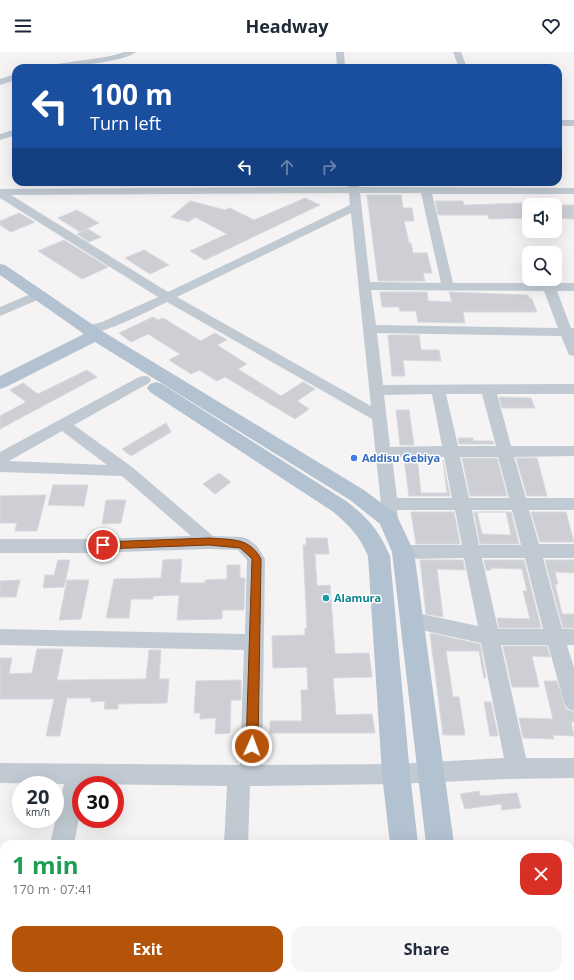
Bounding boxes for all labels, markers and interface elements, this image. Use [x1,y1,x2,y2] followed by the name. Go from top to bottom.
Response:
[245,14,329,38] text: Headway
[12,15,34,37] icon: menu
[540,15,562,37] icon: heart
[90,75,173,113] text: 100 m
[24,80,76,132] icon: left
[90,111,161,135] text: Turn left
[234,156,256,178] icon: left
[276,156,298,178] icon: ahead
[318,156,340,178] icon: right
[522,198,562,286] map controls
[522,198,562,238] button: sound
[522,246,562,286] button: search
[362,450,440,465] place label: Addisu Gebiya
[349,453,359,463] marker: Addisu Gebiya
[86,528,120,562] pin
[92,534,114,556] icon: arrive
[334,590,381,605] place label: Alamura
[321,593,331,603] marker: Alamura
[231,725,273,767] position arrow
[72,776,124,828] speed limit sign: 30
[27,783,49,810] text: 20
[26,805,50,819] text: km/h
[12,848,79,881] text: 1 min
[520,853,562,895] button: close
[12,880,93,898] text: 170 m · 07:41
[12,926,283,972] button: Exit
[291,926,562,972] button: Share

